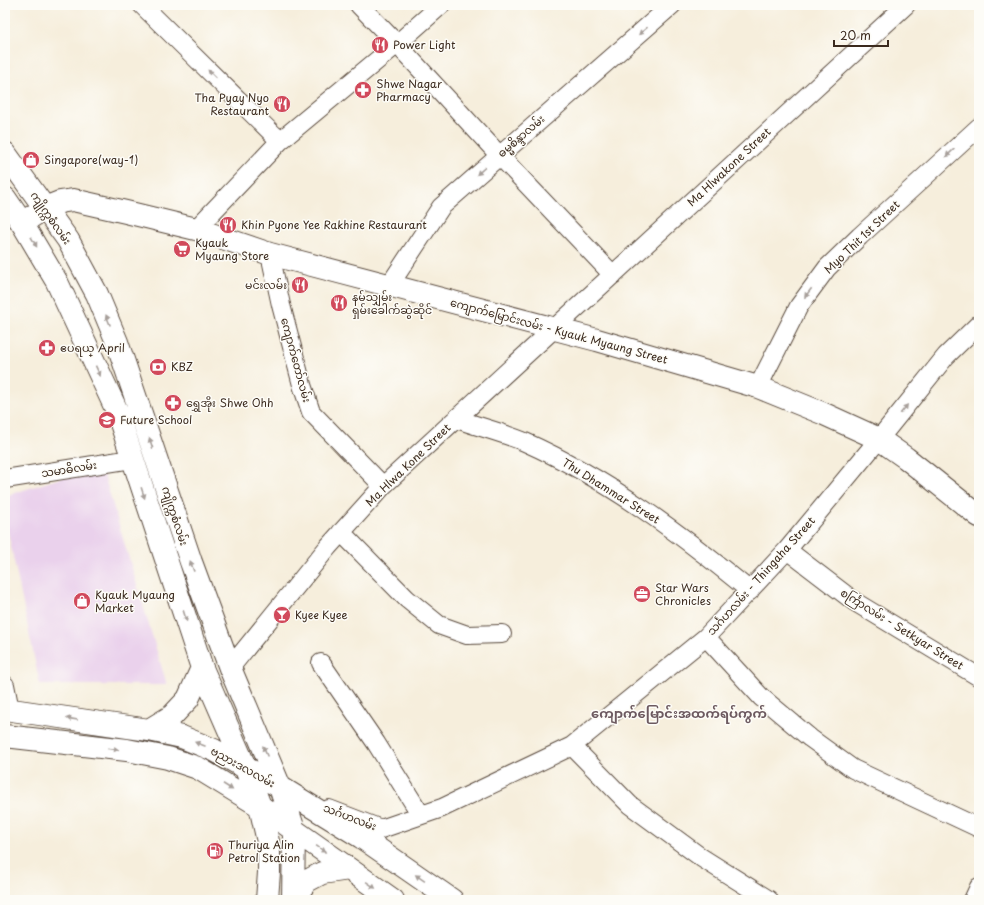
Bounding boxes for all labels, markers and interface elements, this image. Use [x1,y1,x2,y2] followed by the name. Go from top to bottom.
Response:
[834,22,888,48] scale bar
[637,26,648,35] one-way arrow
[840,26,871,44] text: 20 m
[370,35,390,55] restaurant icon: Power Light
[393,36,456,53] place label: Power Light
[207,69,217,79] one-way arrow
[376,75,442,105] place label: Shwe Nagar Pharmacy
[353,80,373,100] pharmacy icon: Shwe Nagar Pharmacy
[195,89,270,119] place label: Tha Pyay Nyo Restaurant
[272,94,292,114] restaurant icon: Tha Pyay Nyo Restaurant
[493,110,549,162] street label: ဓမ္မစိန္ဒာလမ်း
[683,123,775,210] street label: Ma Hlwakone Street
[945,148,955,158] one-way arrow
[21,150,41,170] shop icon: Singapore(way-1)
[44,151,138,168] place label: Singapore(way-1)
[476,166,486,176] one-way arrow
[26,188,76,248] street label: ကျိုက္ကစံလမ်း
[820,196,904,277] street label: Myo Thit 1st Street
[218,215,238,235] restaurant icon: Khin Pyone Yee Rakhine Restaurant
[241,216,427,233] place label: Khin Pyone Yee Rakhine Restaurant
[195,234,269,264] place label: Kyauk Myaung Store
[30,236,37,248] one-way arrow
[172,239,192,259] supermarket icon: Kyauk Myaung Store
[290,275,310,295] restaurant icon: မင်းလမ်း
[245,276,287,293] place label: မင်းလမ်း
[352,288,432,319] place label: နမ့်သျှမ်း ရှမ်းခေါက်ဆွဲဆိုင်
[804,288,813,299] one-way arrow
[329,293,349,313] restaurant icon: နမ့်သျှမ်း ရှမ်းခေါက်ဆွဲဆိုင်
[448,293,670,369] street label: ကျောက်မြောင်းလမ်း - Kyauk Myaung Street
[104,314,110,326] one-way arrow
[276,316,316,405] street label: ကျောက်တော်လမ်း
[37,338,57,358] pharmacy icon: ဧပရယ္ April
[60,339,125,357] place label: ဧပရယ္ April
[148,357,168,377] bank icon: KBZ
[171,358,193,375] place label: KBZ
[95,365,101,377] one-way arrow
[163,393,183,413] pharmacy icon: ရွှေအိုး Shwe Ohh
[186,394,274,412] place label: ရွှေအိုး Shwe Ohh
[899,403,908,414] one-way arrow
[97,410,117,430] school or university icon: Future School
[120,411,192,428] place label: Future School
[361,419,455,510] street label: Ma Hlwa Kone Street
[147,436,153,448] one-way arrow
[559,454,664,528] street label: Thu Dhammar Street
[40,456,98,481] street label: သမာဓိလမ်း
[157,484,193,548] street label: ကျိုက္ကစံလမ်း
[141,487,147,499] one-way arrow
[703,512,819,639] street label: သင်္ဂဟလမ်း - Thingaha Street
[189,560,195,572] one-way arrow
[655,579,711,609] place label: Star Wars Chronicles
[632,584,652,604] office icon: Star Wars Chronicles
[837,584,968,675] street label: စင်္ကြာလမ်း - Setkyar Street
[95,586,175,616] place label: Kyauk Myaung Market
[72,591,92,611] shop icon: Kyauk Myaung Market
[272,605,292,625] bar icon: Kyee Kyee
[295,606,348,623] place label: Kyee Kyee
[182,610,188,622] one-way arrow
[591,703,767,725] district label: ကျောက်မြောင်းအထက်ရပ်ကွက်
[66,716,78,722] one-way arrow
[193,741,205,747] one-way arrow
[207,742,279,792] street label: ဗညားဒလလမ်း
[107,745,119,752] one-way arrow
[261,745,267,757] one-way arrow
[223,783,233,791] one-way arrow
[321,799,379,835] street label: သင်္ဂဟလမ်း
[228,836,300,866] place label: Thuriya Alin Petrol Station
[205,841,225,861] fuel station icon: Thuriya Alin Petrol Station
[316,845,326,853] one-way arrow
[415,874,426,882] one-way arrow
[366,881,376,889] one-way arrow

